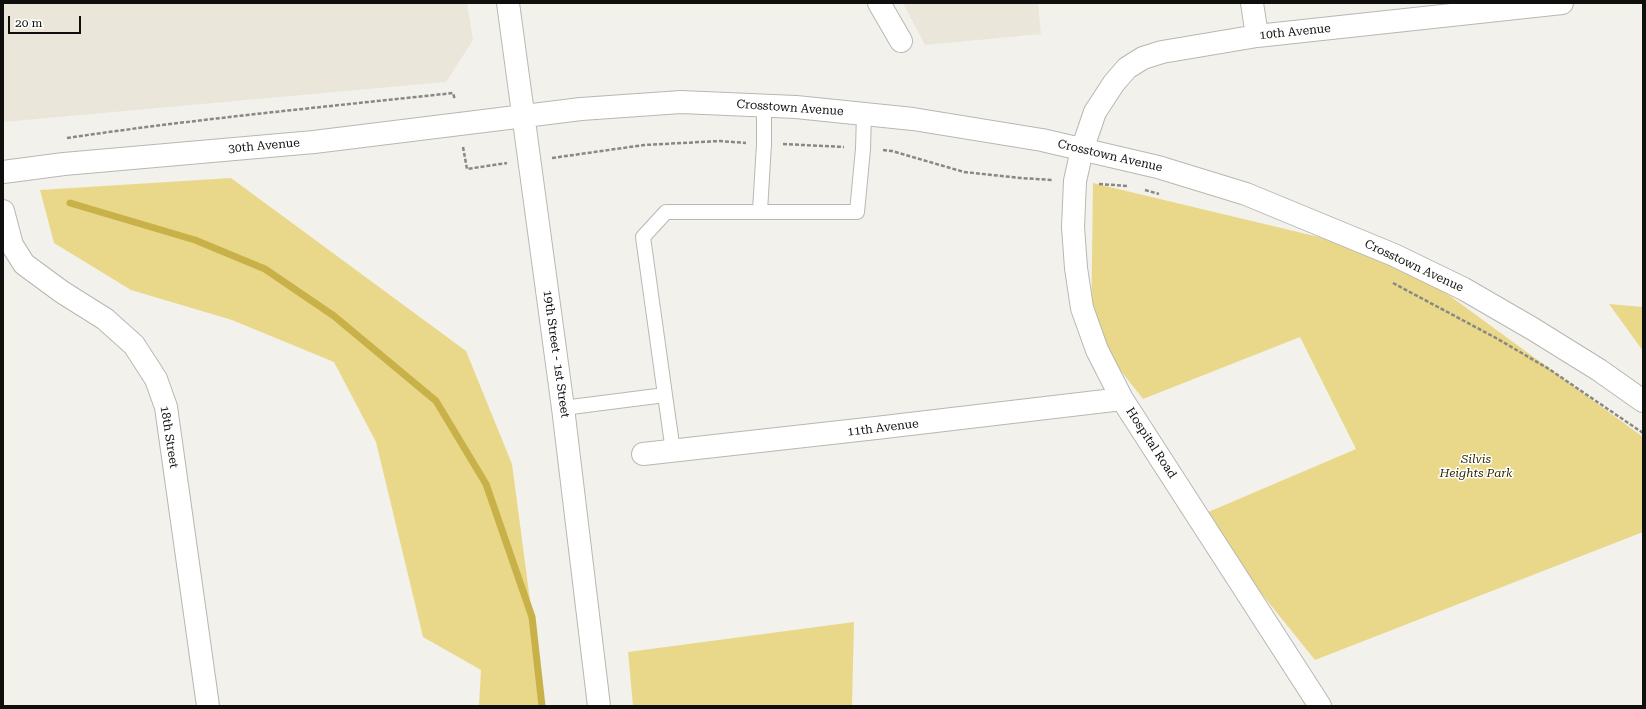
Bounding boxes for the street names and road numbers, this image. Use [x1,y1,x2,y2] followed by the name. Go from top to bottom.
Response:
[1259,21,1331,43] street label: 10th Avenue
[736,97,844,119] street label: Crosstown Avenue
[228,136,300,156] street label: 30th Avenue
[1056,137,1164,175] street label: Crosstown Avenue
[1362,237,1466,295] street label: Crosstown Avenue
[540,289,572,419] street label: 19th Street - 1st Street
[157,405,181,469] street label: 18th Street
[1123,405,1179,481] street label: Hospital Road
[847,416,919,440] street label: 11th Avenue

